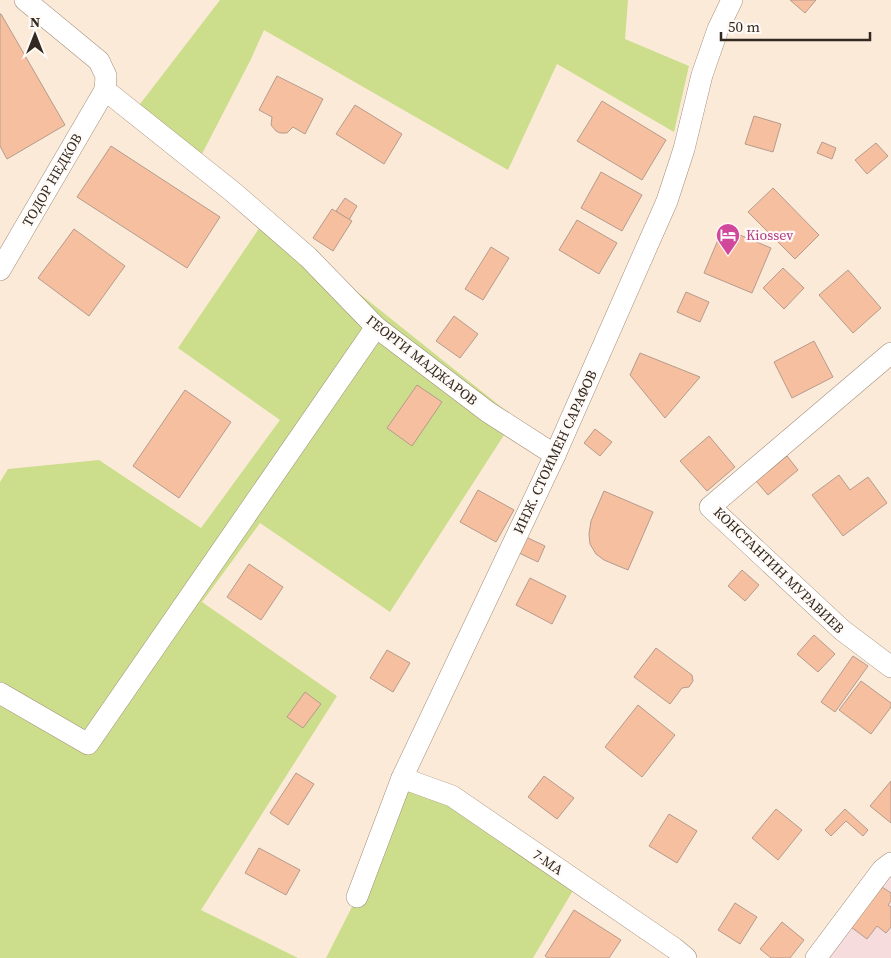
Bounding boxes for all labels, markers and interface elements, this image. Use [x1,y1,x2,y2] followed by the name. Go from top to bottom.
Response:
[10,10,60,60] north arrow
[721,10,870,42] scale bar
[30,12,40,32] text: N
[728,16,760,37] text: 50 m
[17,130,87,230] street label: ТОДОР НЕДКОВ
[715,222,741,256] hotel icon: Kiossev
[746,225,793,245] place label: Kiossev
[362,310,482,410] street label: ГЕОРГИ МАДЖАРОВ
[508,367,602,537] street label: ИНЖ. СТОИМЕН САРАФОВ
[709,502,849,638] street label: КОНСТАНТИН МУРАВИЕВ
[529,844,568,880] street label: 7-МА

